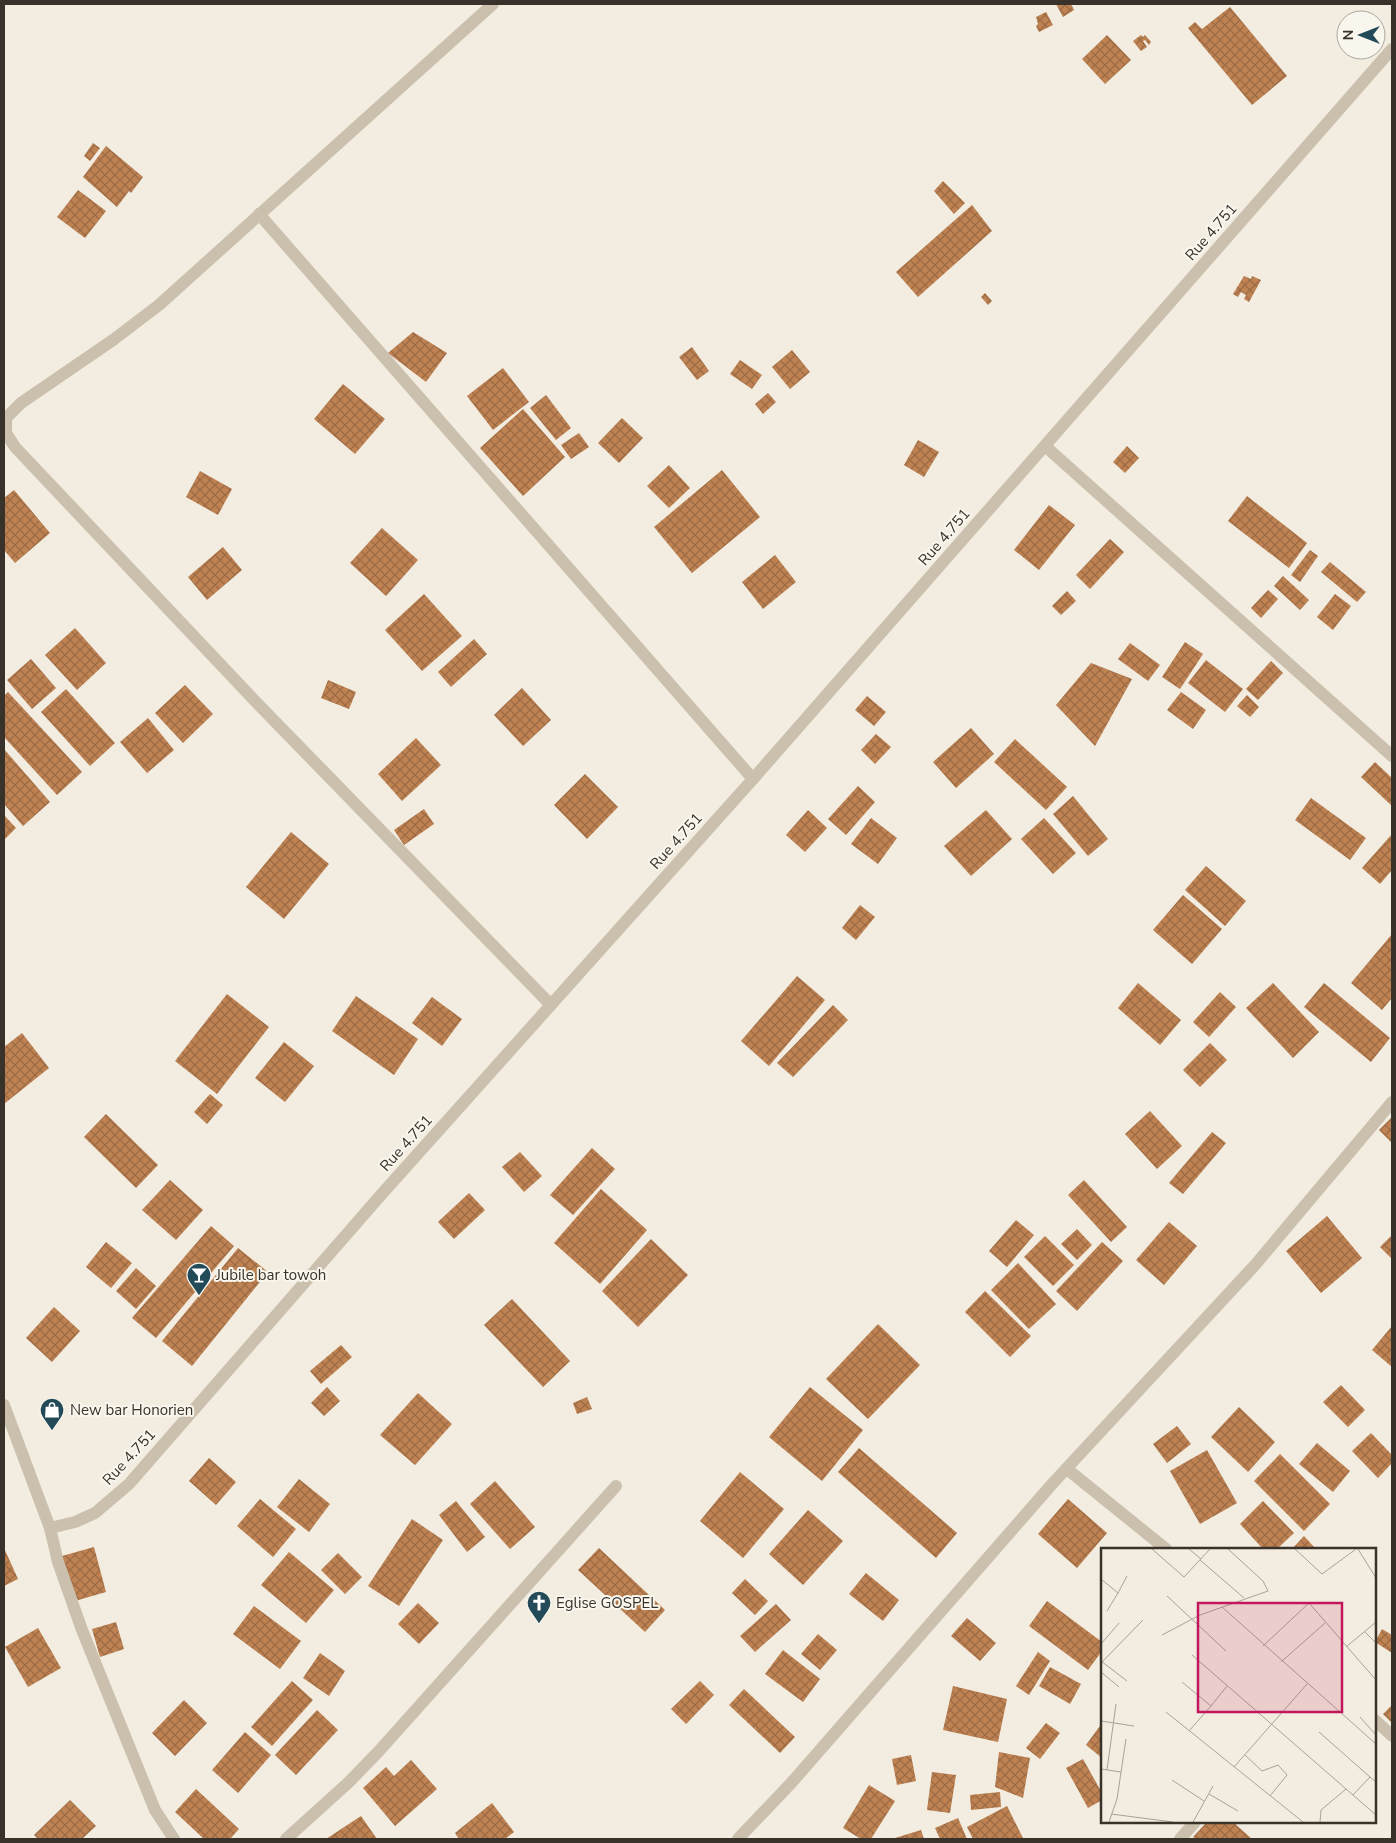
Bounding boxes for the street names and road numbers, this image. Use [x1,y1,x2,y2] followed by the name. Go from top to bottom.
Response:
[1181,199,1241,265] street label: Rue 4.751
[914,504,974,570] street label: Rue 4.751
[645,808,707,874] street label: Rue 4.751
[375,1110,437,1176] street label: Rue 4.751
[98,1425,160,1489] street label: Rue 4.751

